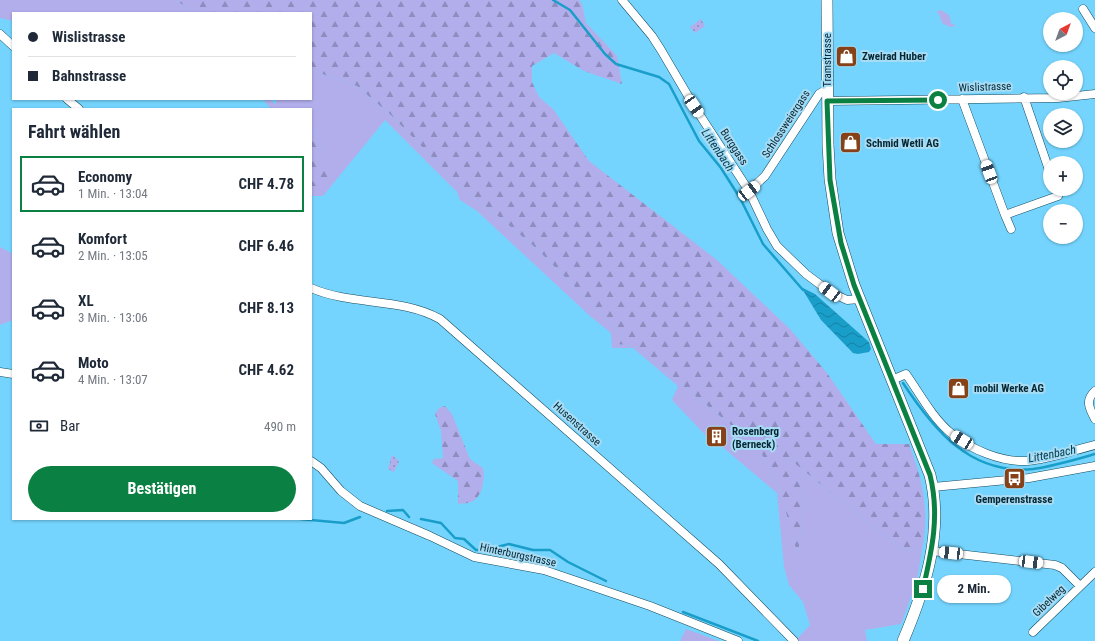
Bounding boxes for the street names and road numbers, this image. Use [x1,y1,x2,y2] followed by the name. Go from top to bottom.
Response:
[821,33,834,87] street label: Tramstrasse
[958,80,1012,94] street label: Wislistrasse
[759,88,813,160] street label: Schlossweiergass
[717,126,751,168] street label: Burggass
[551,399,603,449] street label: Husenstrasse
[479,541,557,569] street label: Hinterburgstrasse
[1030,582,1068,620] street label: Gibelweg

